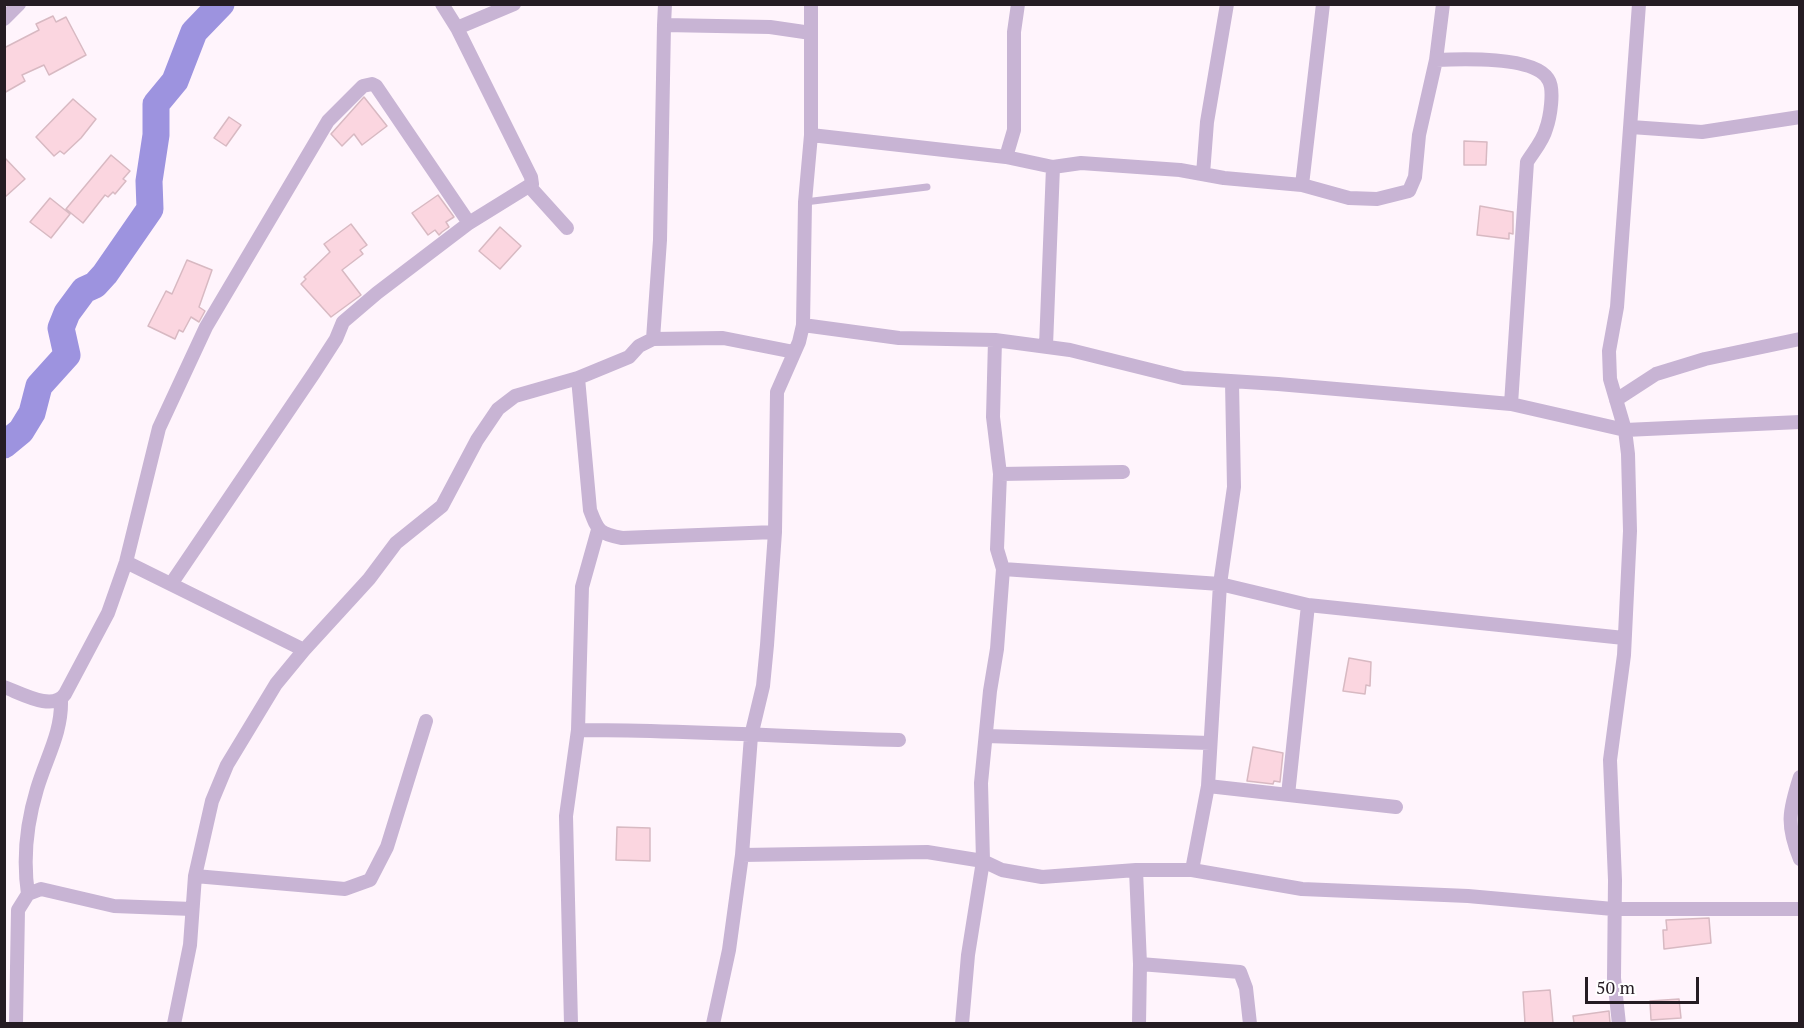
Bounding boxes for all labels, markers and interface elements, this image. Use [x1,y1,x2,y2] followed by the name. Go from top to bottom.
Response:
[1588,965,1702,1003] scale bar
[1596,975,1635,999] text: 50 m

